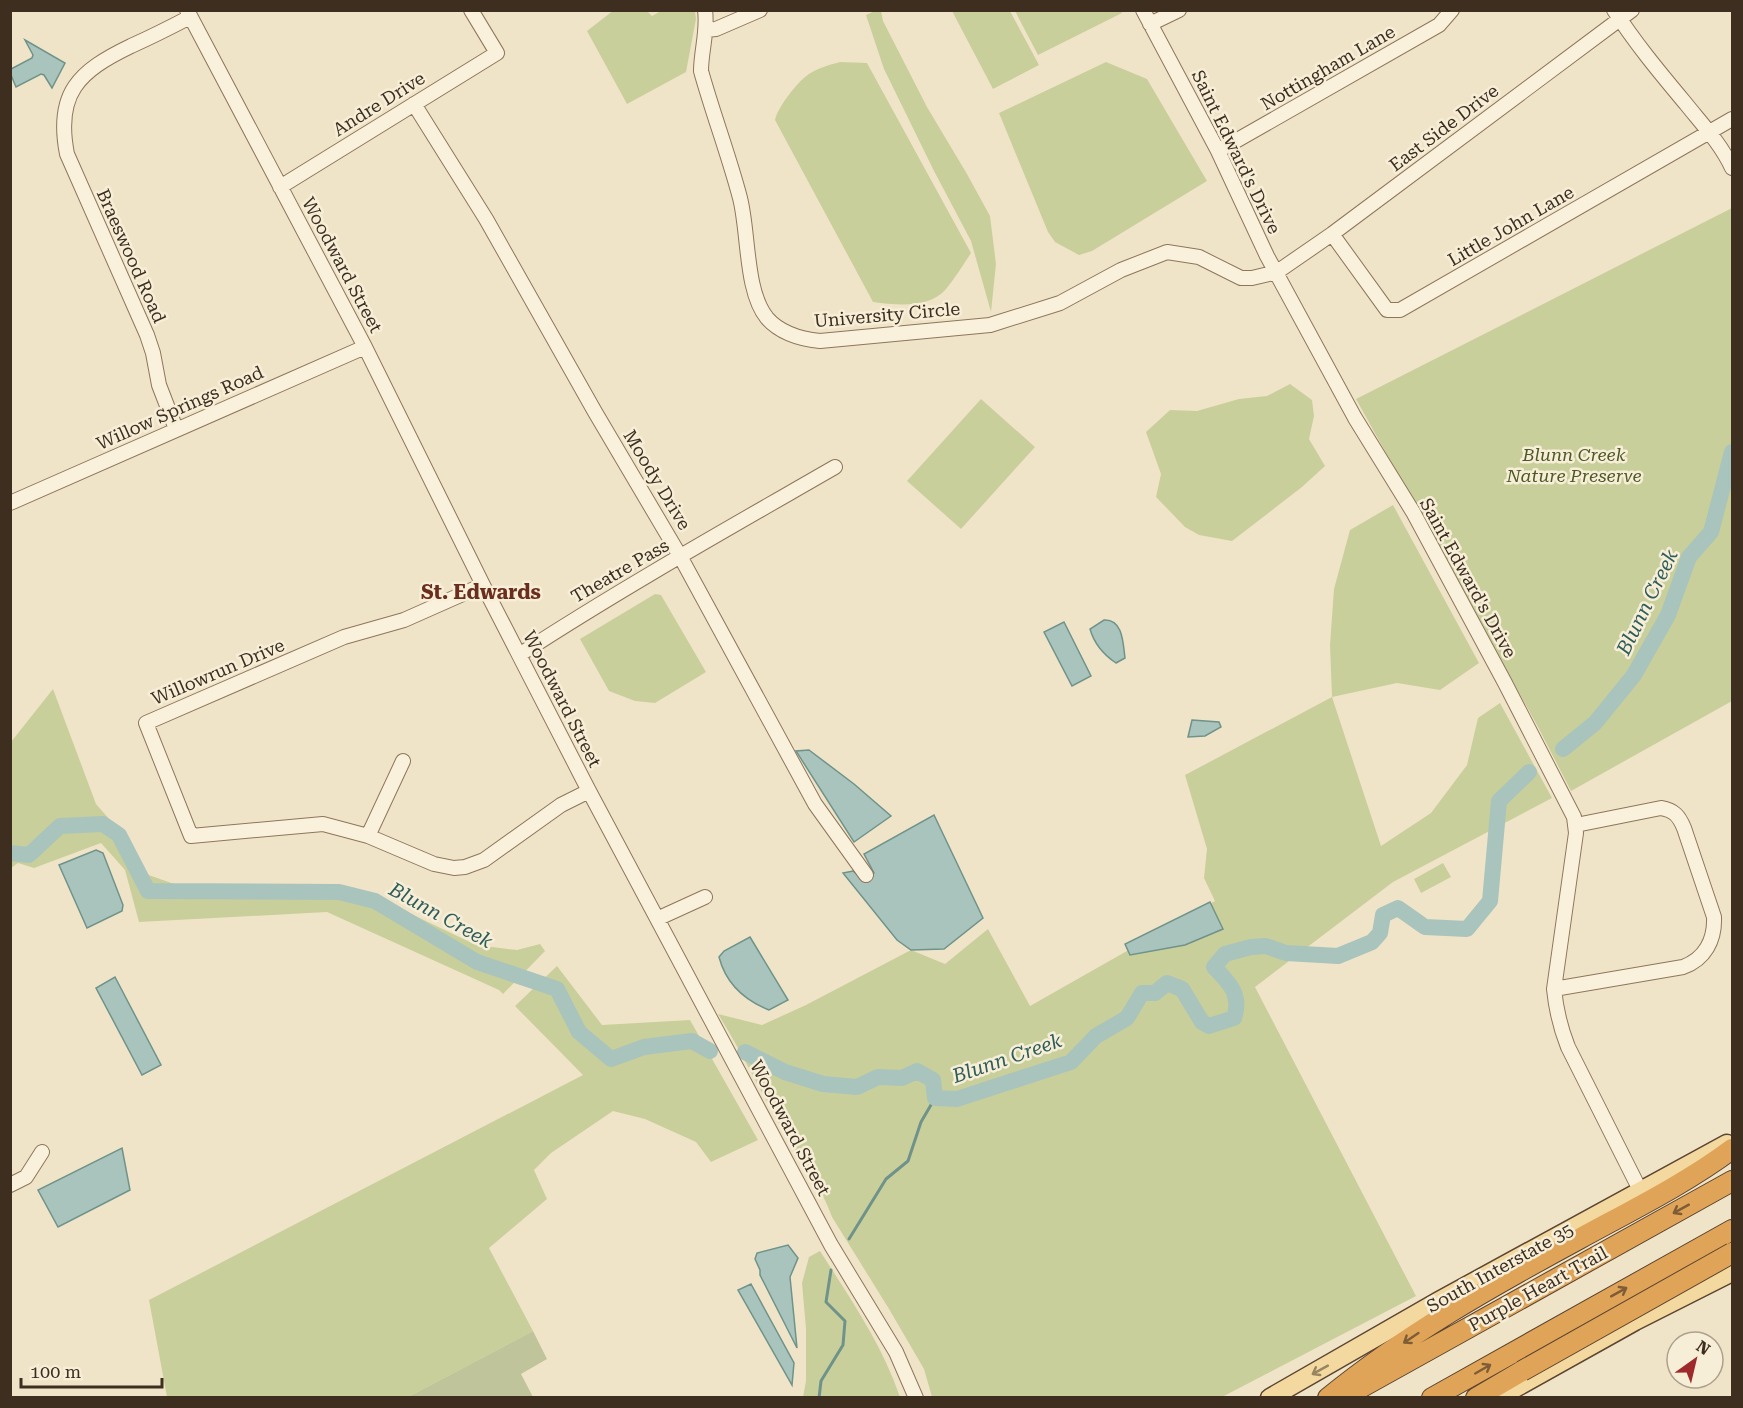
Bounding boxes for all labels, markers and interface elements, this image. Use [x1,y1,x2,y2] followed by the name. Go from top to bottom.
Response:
[1257,21,1399,115] street label: Nottingham Lane
[1188,66,1285,237] street label: Saint Edward's Drive
[329,67,429,140] street label: Andre Drive
[1385,80,1502,175] street label: East Side Drive
[1444,181,1578,270] street label: Little John Lane
[93,186,171,326] street label: Braeswood Road
[298,193,387,336] street label: Woodward Street
[813,298,961,331] street label: University Circle
[93,361,267,454] street label: Willow Springs Road
[619,426,696,534] street label: Moody Drive
[1505,444,1642,486] park label: Blunn Creek Nature Preserve
[1416,494,1521,661] street label: Saint Edward's Drive
[567,534,672,607] street label: Theatre Pass
[1611,545,1683,660] water label: Blunn Creek
[421,580,541,604] district label: St. Edwards
[519,627,606,771] street label: Woodward Street
[148,634,288,709] street label: Willowrun Drive
[384,876,497,953] water label: Blunn Creek
[948,1028,1065,1088] water label: Blunn Creek
[746,1056,835,1199] street label: Woodward Street
[1673,1204,1691,1215] one-way arrow
[1423,1218,1577,1317] street label: South Interstate 35
[1465,1241,1611,1335] street label: Purple Heart Trail
[1610,1286,1627,1298] one-way arrow
[1665,1330,1725,1390] north arrow
[1403,1332,1419,1344] one-way arrow
[1693,1337,1714,1359] text: N
[21,1351,162,1389] scale bar
[30,1361,81,1382] text: 100 m
[1474,1362,1491,1374] one-way arrow
[1312,1364,1329,1376] one-way arrow

